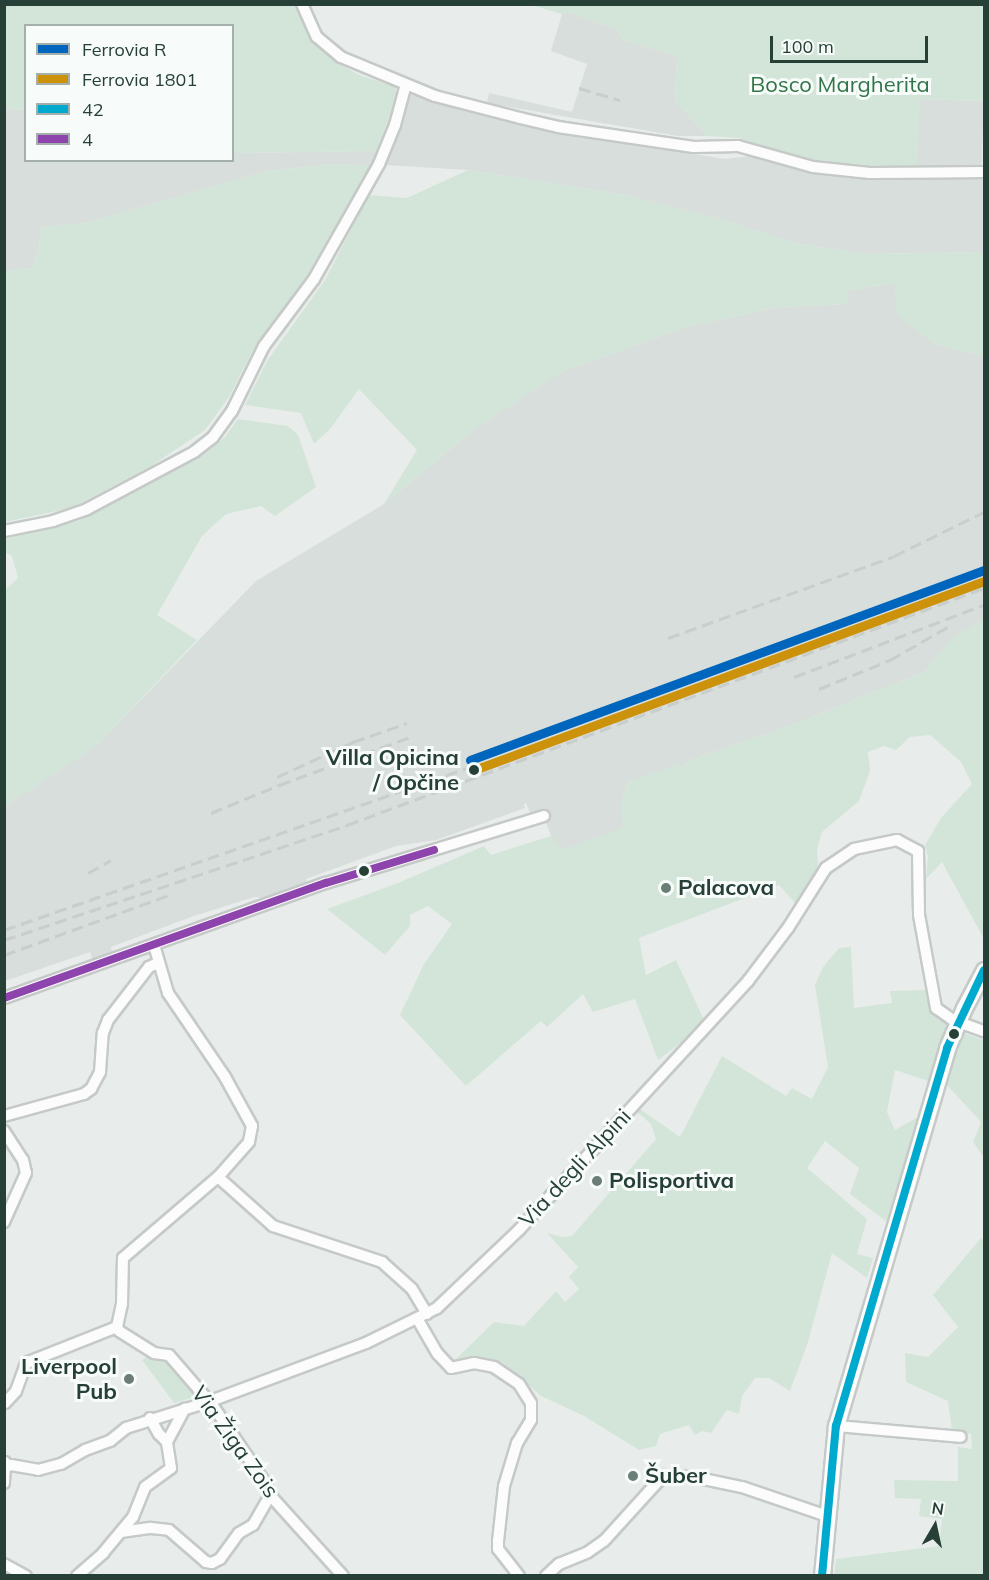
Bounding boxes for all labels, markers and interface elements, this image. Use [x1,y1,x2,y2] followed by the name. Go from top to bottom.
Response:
[24,24,234,162] legend
[773,24,930,62] scale bar
[781,35,834,58] text: 100 m
[82,38,166,61] text: Ferrovia R
[82,68,197,91] text: Ferrovia 1801
[750,72,930,98] park label: Bosco Margherita
[82,98,104,121] text: 42
[82,128,93,151] text: 4
[326,744,459,796] place label: Villa Opicina / Opčine
[464,760,484,780] marker: Villa Opicina / Opčine
[358,865,370,877] unlabelled marker
[678,875,774,901] place label: Palacova
[659,881,673,895] marker: Palacova
[948,1028,960,1040] unlabelled marker
[513,1103,637,1233] street label: Via degli Alpini
[609,1168,734,1194] place label: Polisportiva
[590,1174,604,1188] marker: Polisportiva
[21,1353,117,1404] place label: Liverpool Pub
[122,1372,136,1386] marker: Liverpool Pub
[186,1381,284,1503] street label: Via Žiga Zois
[645,1463,707,1489] place label: Šuber
[626,1469,640,1483] marker: Šuber
[905,1496,965,1556] north arrow
[930,1497,945,1519] text: N

